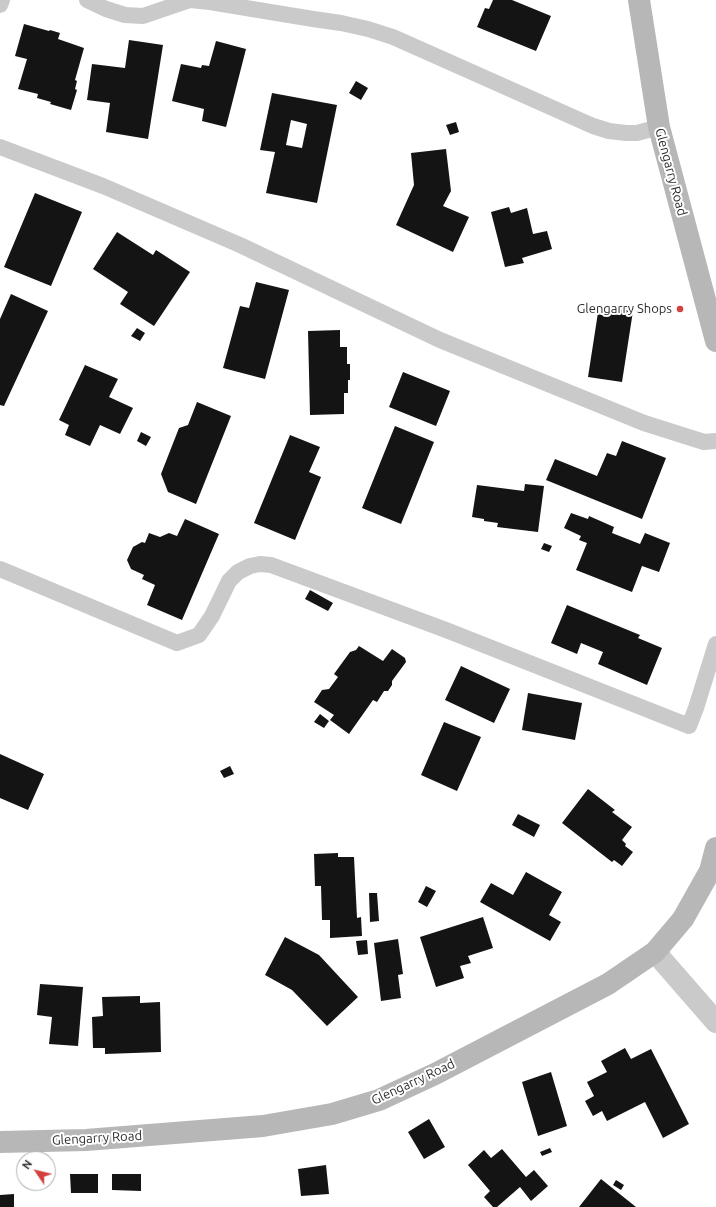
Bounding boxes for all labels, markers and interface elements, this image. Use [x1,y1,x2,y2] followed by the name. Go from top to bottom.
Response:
[652,126,690,218] street label: Glengarry Road
[577,301,672,317] place label: Glengarry Shops
[675,304,685,314] marker: Glengarry Shops
[369,1056,457,1108] street label: Glengarry Road
[52,1128,142,1148] street label: Glengarry Road
[16,1151,56,1191] north arrow
[20,1158,34,1171] text: N

